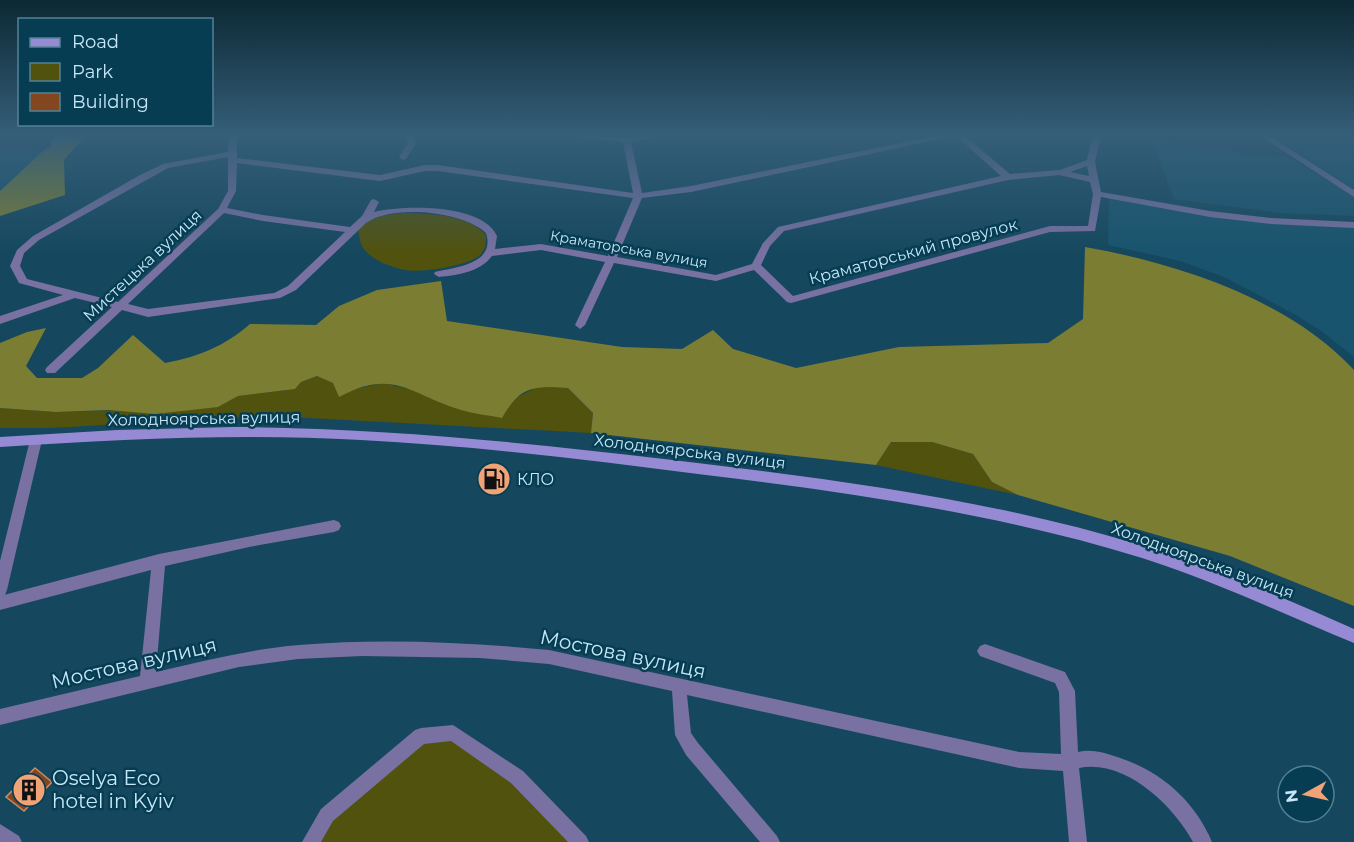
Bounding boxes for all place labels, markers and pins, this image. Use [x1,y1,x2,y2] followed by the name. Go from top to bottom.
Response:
[476,461,512,497] fuel station icon: КЛО
[517,470,554,489] place label: КЛО
[52,766,174,813] place label: Oselya Eco hotel in Kyiv
[11,772,47,808] building icon: Oselya Eco hotel in Kyiv

